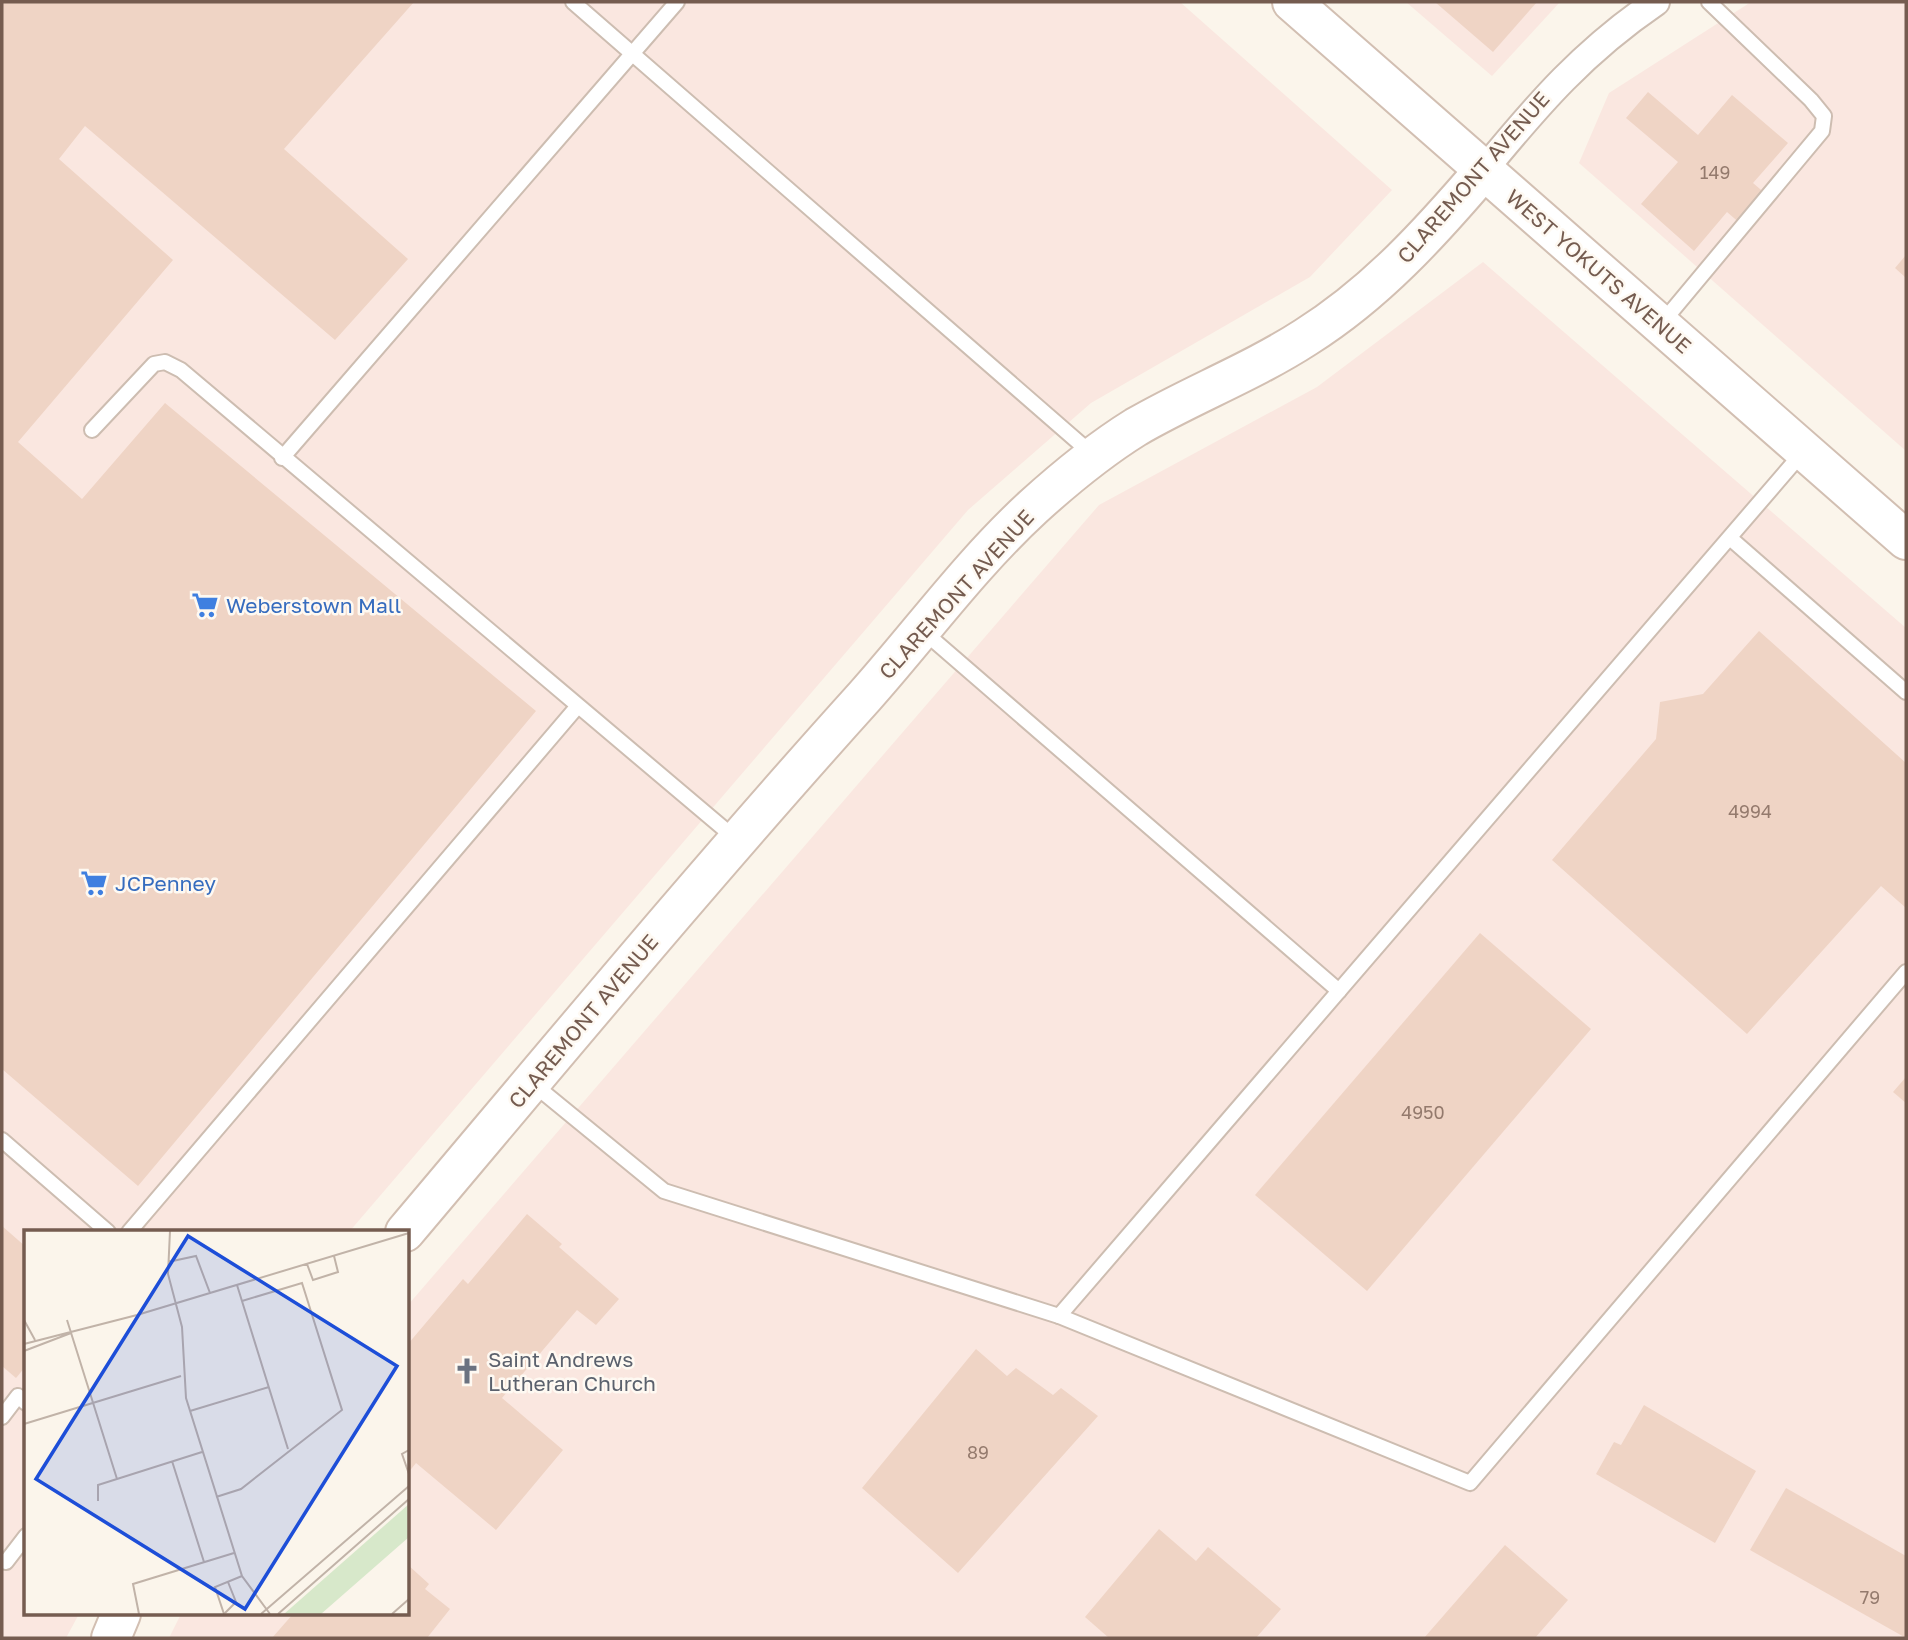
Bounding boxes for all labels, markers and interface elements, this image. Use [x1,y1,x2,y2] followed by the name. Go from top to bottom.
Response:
[1391,86,1555,268] street label: CLAREMONT AVENUE
[1700,161,1730,183] house number: 149
[1501,183,1697,359] street label: WEST YOKUTS AVENUE
[873,504,1039,684] street label: CLAREMONT AVENUE
[190,590,220,620] supermarket icon: Weberstown Mall
[226,592,401,618] place label: Weberstown Mall
[1728,800,1772,822] house number: 4994
[79,868,109,898] supermarket icon: JCPenney
[115,870,216,896] place label: JCPenney
[503,929,663,1113] street label: CLAREMONT AVENUE
[1401,1101,1445,1123] house number: 4950
[24,1230,410,1616] inset map
[488,1346,656,1396] place label: Saint Andrews Lutheran Church
[452,1356,482,1386] church icon: Saint Andrews Lutheran Church
[967,1441,989,1463] house number: 89
[1860,1586,1880,1608] house number: 79

